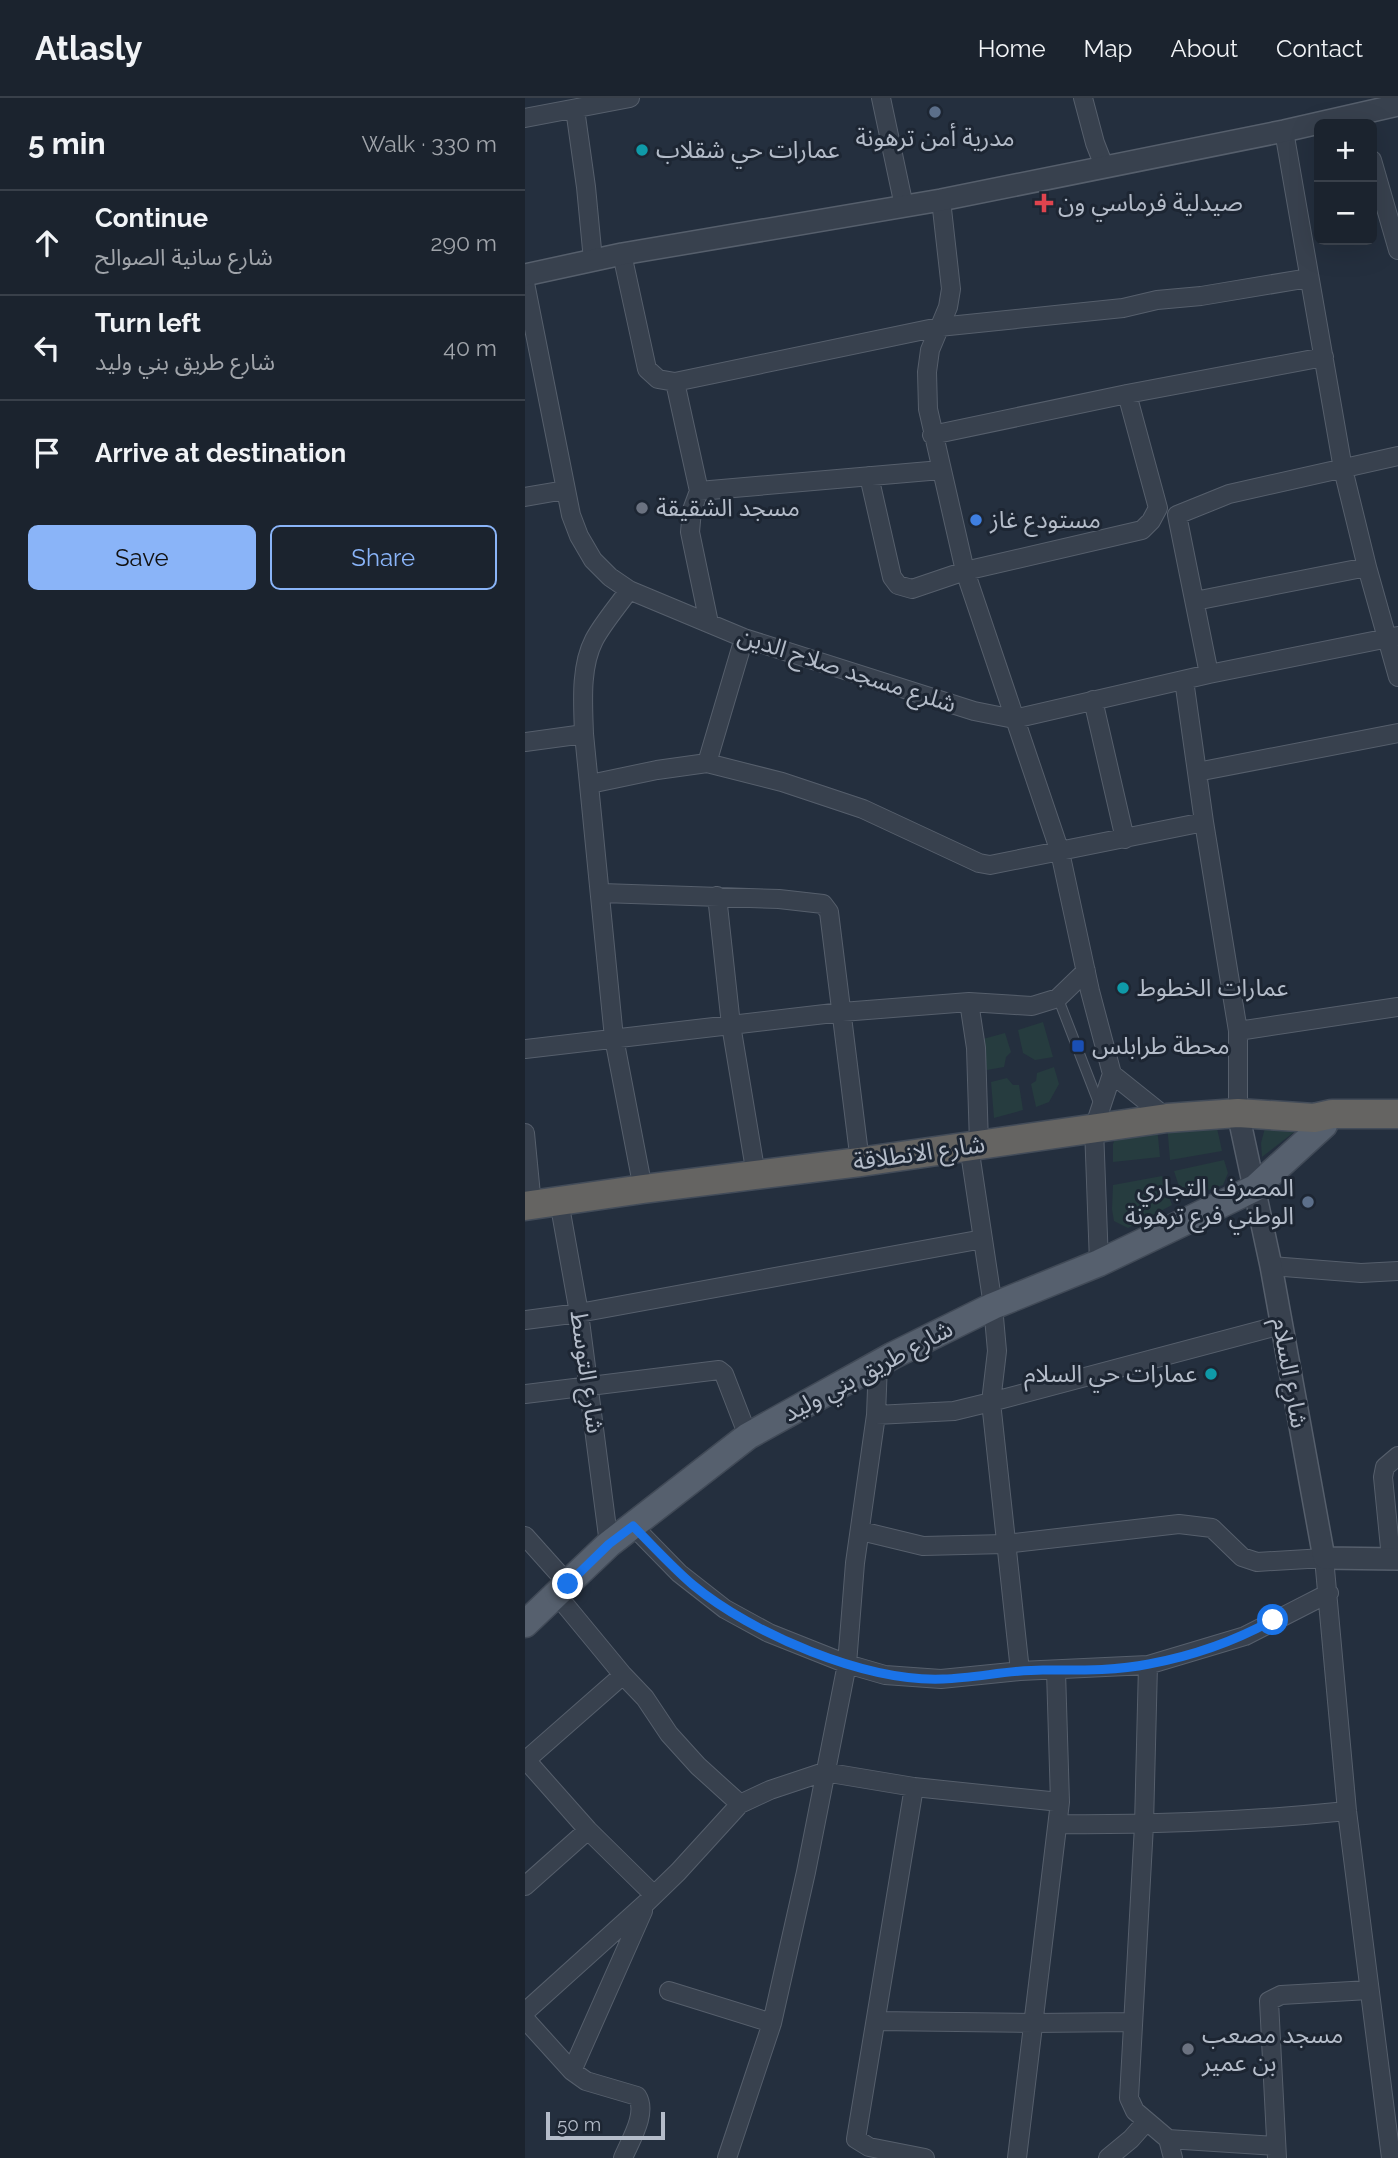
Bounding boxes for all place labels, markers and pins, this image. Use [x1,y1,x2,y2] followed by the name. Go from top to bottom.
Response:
[927,104,943,120] marker: مدرية أمن ترهونة
[855,122,1015,152] place label: مدرية أمن ترهونة
[656,135,840,169] place label: عمارات حي شقلاب
[634,142,650,158] marker: عمارات حي شقلاب
[1058,188,1243,222] place label: صيدلية فرماسي ون
[1036,195,1052,211] marker: صيدلية فرماسي ون
[656,493,800,522] place label: مسجد الشقيقة
[634,500,650,516] marker: مسجد الشقيقة
[989,505,1101,537] place label: مستودع غاز
[968,512,984,528] marker: مستودع غاز
[1137,973,1288,1002] place label: عمارات الخطوط
[1115,980,1131,996] marker: عمارات الخطوط
[1092,1031,1230,1060] place label: محطة طرابلس
[1070,1038,1086,1054] marker: محطة طرابلس
[1125,1173,1294,1235] place label: المصرف التجاري الوطني فرع ترهونة
[1300,1194,1316,1210] marker: المصرف التجاري الوطني فرع ترهونة
[1024,1359,1197,1393] place label: عمارات حي السلام
[1203,1366,1219,1382] marker: عمارات حي السلام
[1201,2020,1343,2077] place label: مسجد مصعب بن عمير
[1180,2041,1196,2057] marker: مسجد مصعب بن عمير

